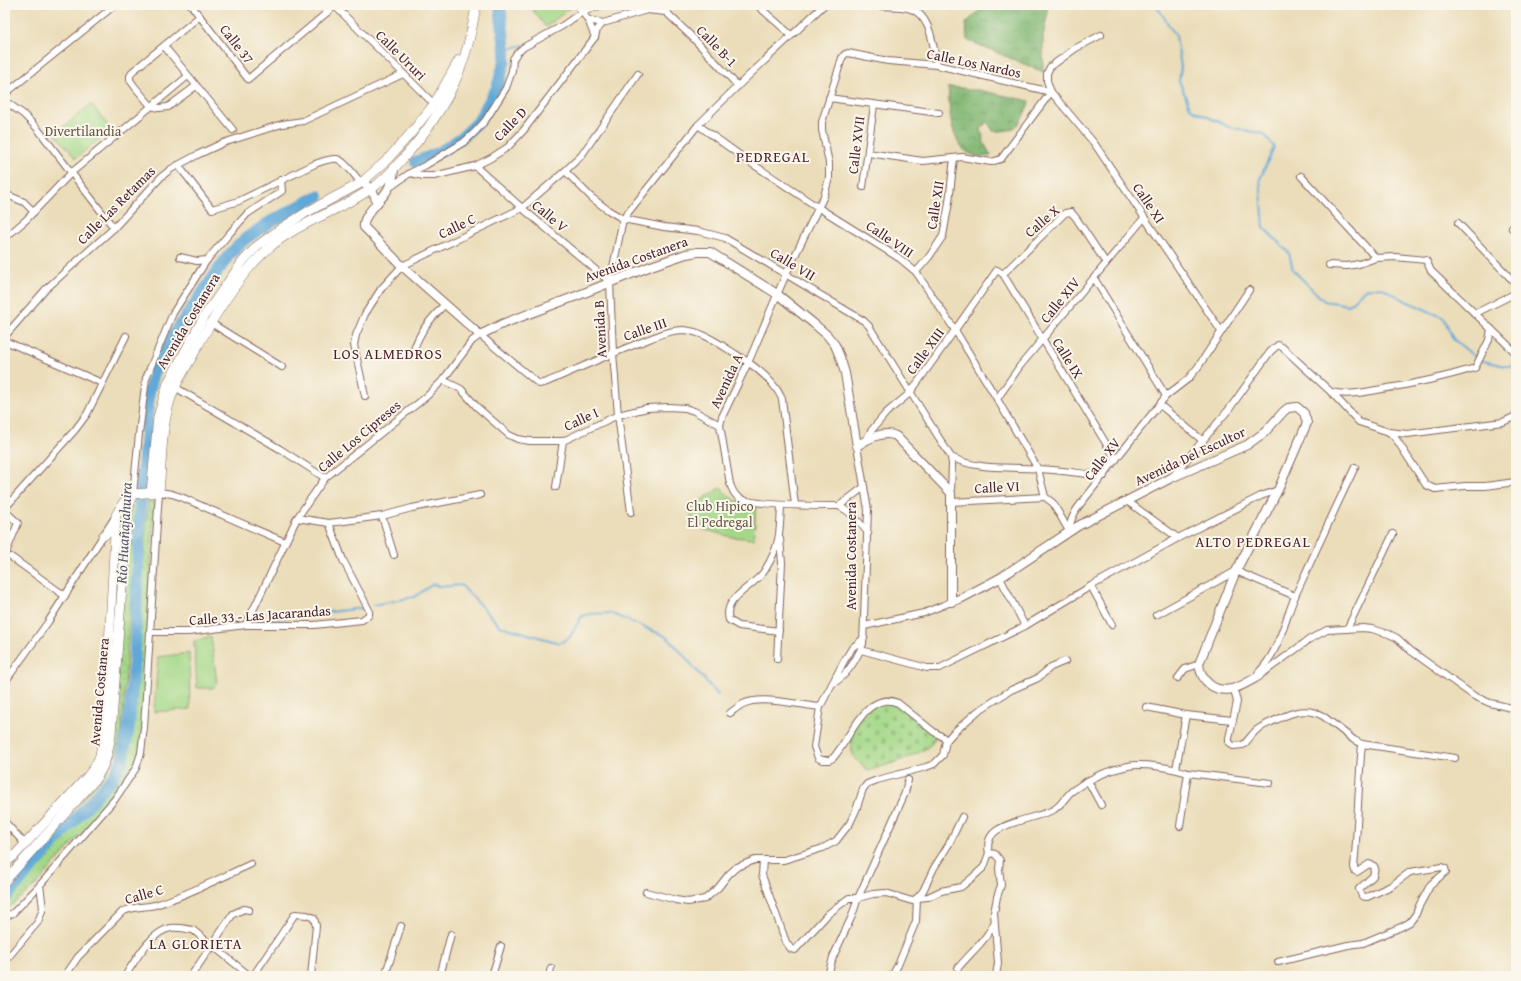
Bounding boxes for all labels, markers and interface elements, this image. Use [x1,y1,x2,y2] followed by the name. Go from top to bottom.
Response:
[215,20,259,68] street label: Calle 37
[692,21,742,71] street label: Calle B-1
[371,25,431,85] street label: Calle Ururi
[925,43,1023,83] street label: Calle Los Nardos
[489,103,531,145] street label: Calle D
[843,115,869,175] street label: Calle XVII
[45,121,122,141] park label: Divertilandia
[736,146,810,167] district label: PEDREGAL
[72,161,160,249] street label: Calle Las Retamas
[921,179,949,231] street label: Calle XII
[1128,179,1170,227] street label: Calle XI
[528,195,572,237] street label: Calle V
[1020,200,1064,242] street label: Calle X
[435,208,479,244] street label: Calle C
[862,216,918,262] street label: Calle VIII
[582,231,691,287] street label: Avenida Costanera
[767,243,819,285] street label: Calle VII
[151,269,225,373] street label: Avenida Costanera
[1035,273,1085,327] street label: Calle XIV
[588,299,612,358] street label: Avenida B
[621,312,669,346] street label: Calle III
[901,324,949,378] street label: Calle XIII
[1048,334,1088,383] street label: Calle IX
[333,343,443,364] district label: LOS ALMEDROS
[705,350,748,412] street label: Avenida A
[313,395,405,477] street label: Calle Los Cipreses
[560,402,602,436] street label: Calle I
[1131,421,1249,490] street label: Avenida Del Escultor
[1079,433,1125,485] street label: Calle XV
[974,476,1020,498] street label: Calle VI
[110,482,137,585] water label: Río Huañajahuira
[686,496,754,532] park label: Club Hipico El Pedregal
[841,501,861,610] street label: Avenida Costanera
[1195,531,1311,552] district label: ALTO PEDREGAL
[189,600,331,630] street label: Calle 33 - Las Jacarandas
[84,637,114,747] street label: Avenida Costanera
[122,879,166,909] street label: Calle C
[149,933,243,954] district label: LA GLORIETA

